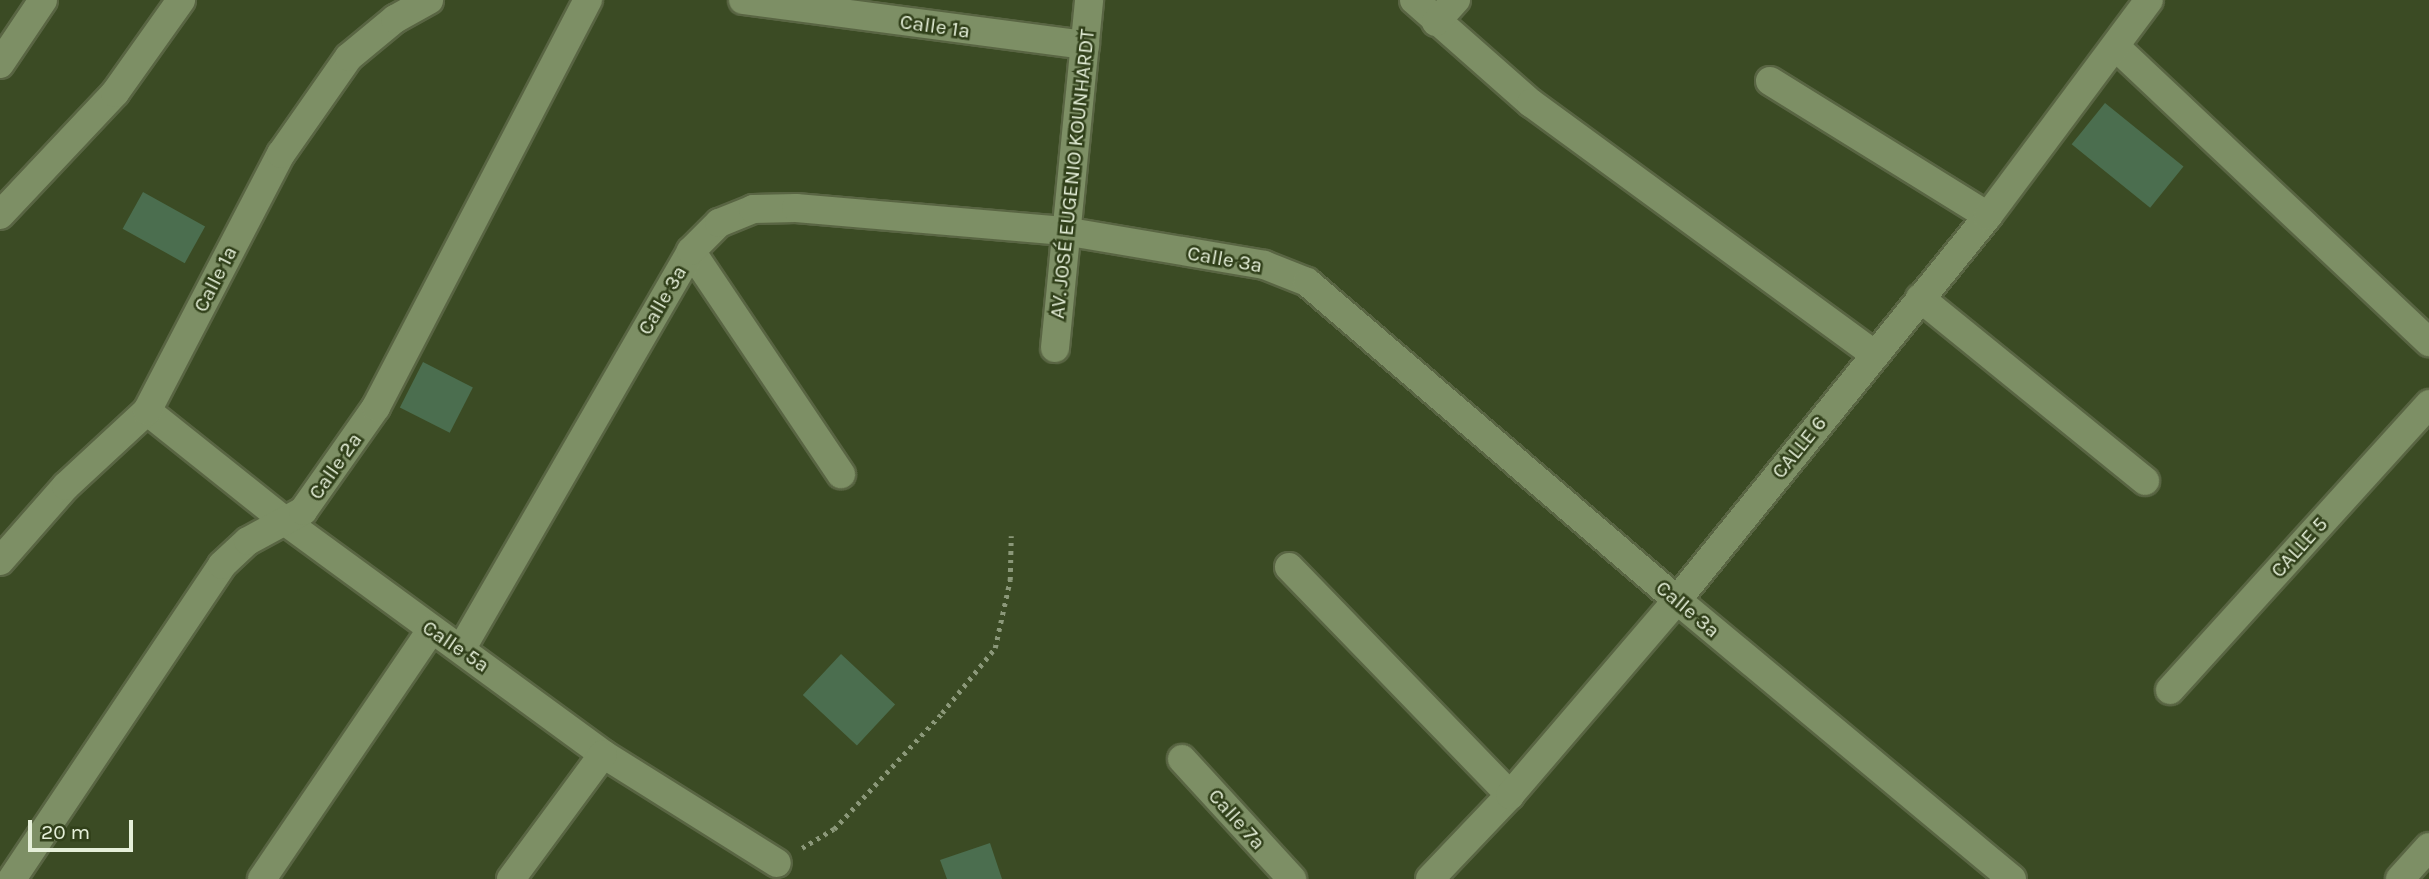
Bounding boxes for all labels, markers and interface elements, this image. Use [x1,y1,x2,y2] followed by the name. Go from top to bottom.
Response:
[898,9,972,43] street label: Calle 1ª
[1044,28,1100,320] street label: AV. JOSÉ EUGENIO KOUNHARDT
[1185,240,1265,278] street label: Calle 3ª
[188,242,242,316] street label: Calle 1ª
[632,261,692,339] street label: Calle 3ª
[1766,411,1832,483] street label: CALLE 6
[303,428,367,504] street label: Calle 2ª
[2265,511,2333,583] street label: CALLE 5
[1651,575,1725,643] street label: Calle 3ª
[418,614,494,678] street label: Calle 5ª
[1203,783,1271,855] street label: Calle 7ª
[32,806,136,850] scale bar
[41,820,90,844] text: 20 m

